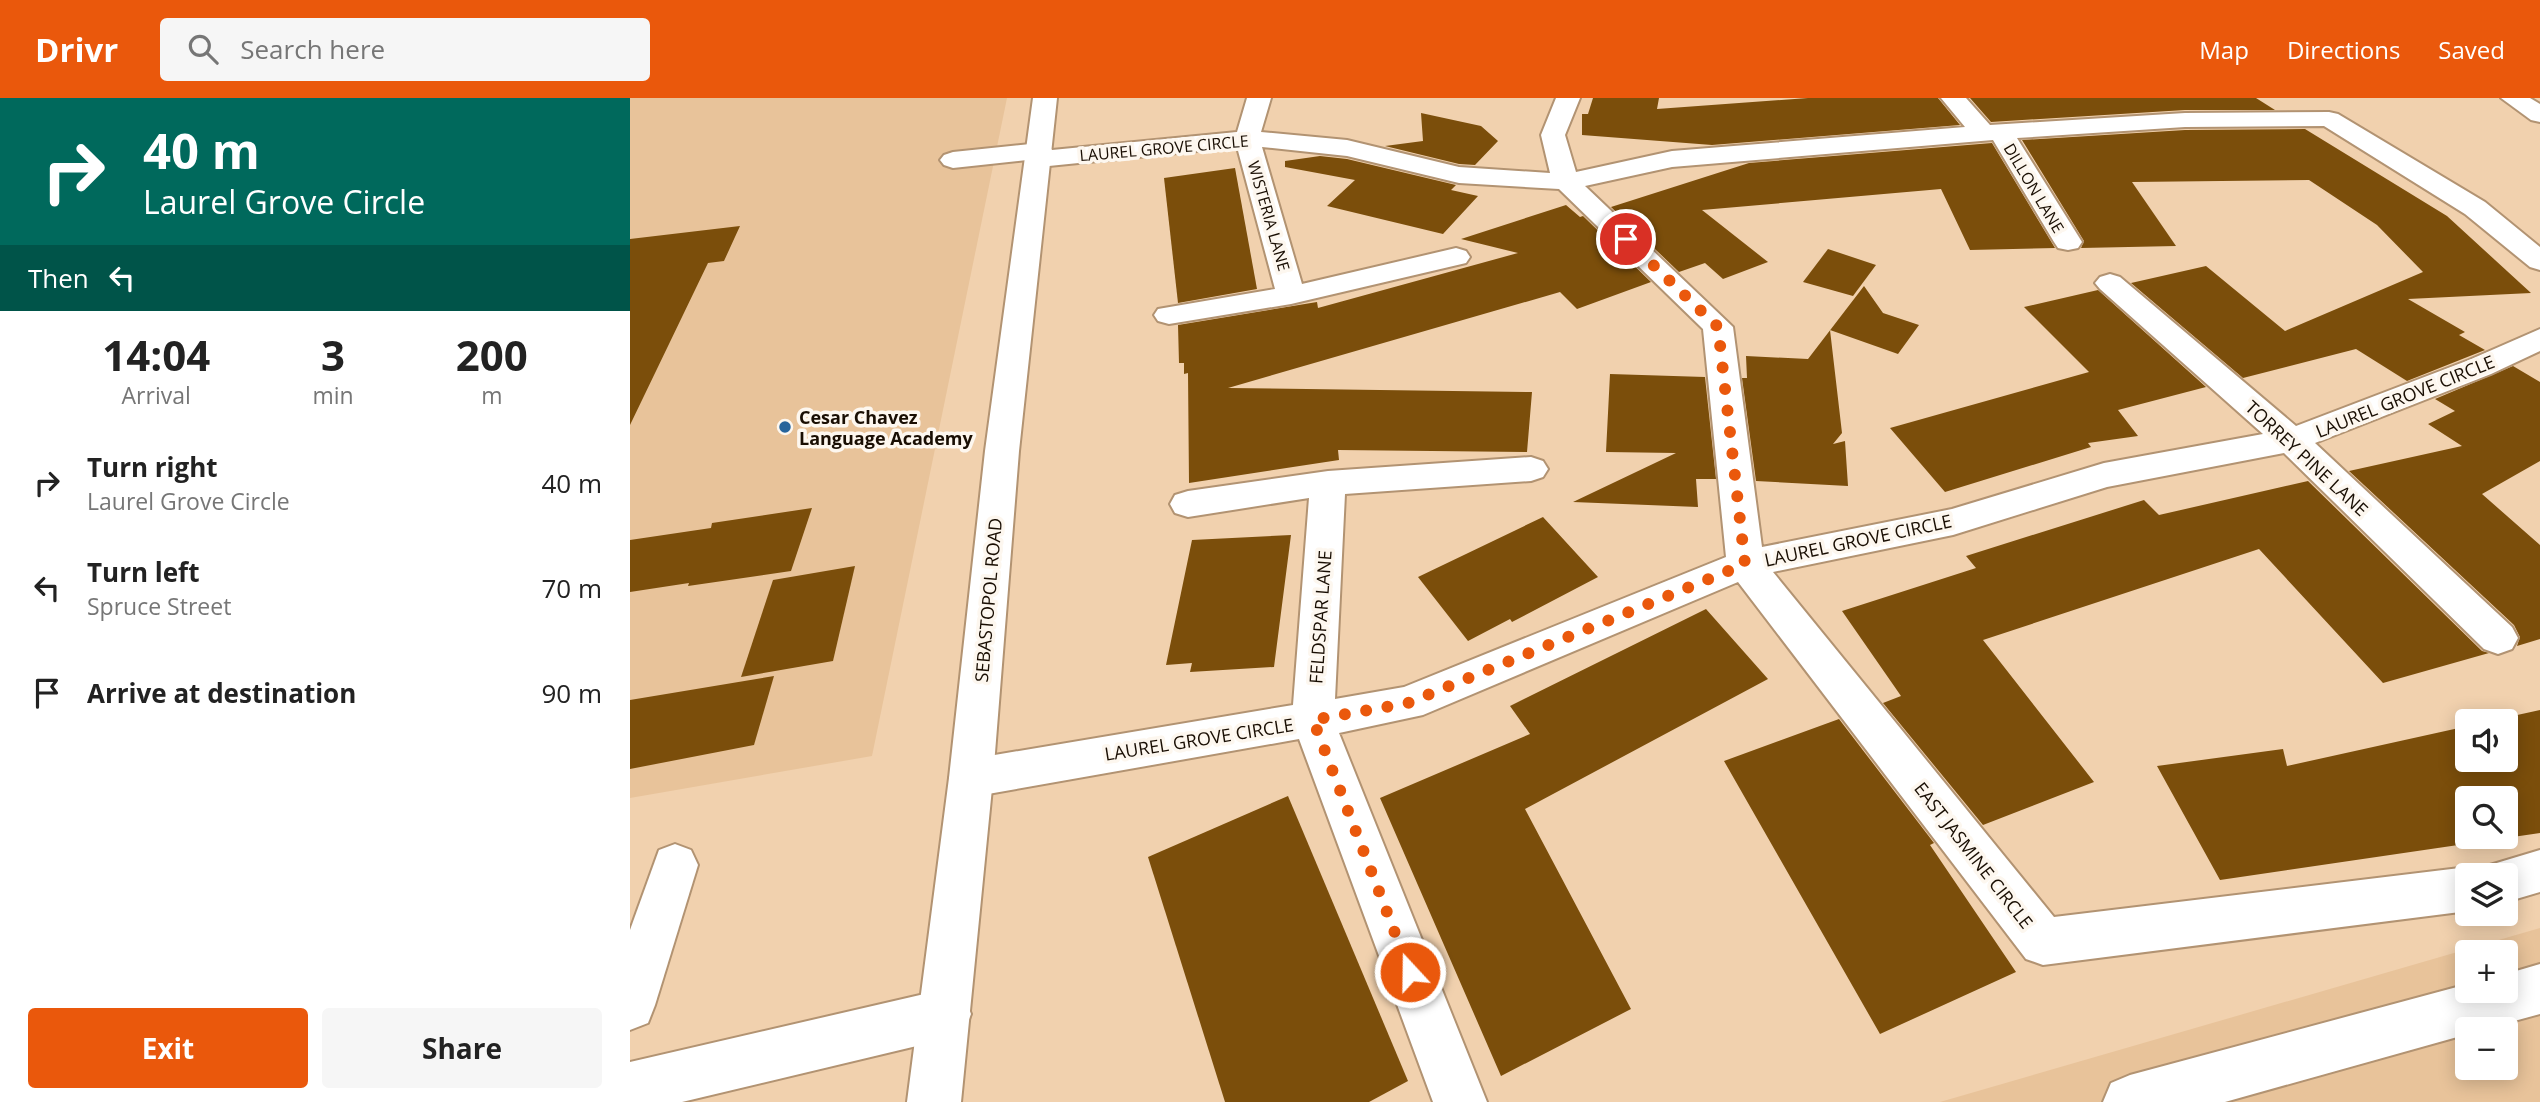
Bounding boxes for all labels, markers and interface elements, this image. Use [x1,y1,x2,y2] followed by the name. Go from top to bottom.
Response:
[160,18,650,81] search box
[35,27,118,72] text: Drivr
[184,30,222,68] icon: search
[240,31,385,67] text: Search here
[2199,33,2249,66] text: Map
[2287,33,2400,66] text: Directions
[2438,33,2505,66] text: Saved
[143,117,260,183] text: 40 m
[28,126,119,217] icon: right
[1079,130,1249,166] street label: LAUREL GROVE CIRCLE
[1999,139,2069,237] street label: DILLON LANE
[1243,158,1295,274] street label: WISTERIA LANE
[143,180,425,223] text: Laurel Grove Circle
[1596,209,1656,269] pin
[1607,220,1645,258] icon: arrive
[103,259,141,297] icon: left
[28,260,89,296] text: Then
[102,326,210,383] text: 14:04
[321,326,345,383] text: 3
[456,326,528,383] text: 200
[2312,349,2498,443] street label: LAUREL GROVE CIRCLE
[122,379,191,411] text: Arrival
[312,379,354,411] text: min
[481,379,502,411] text: m
[2241,395,2373,521] street label: TORREY PINE LANE
[799,405,973,450] place label: Cesar Chavez Language Academy
[777,419,793,435] marker: Cesar Chavez Language Academy
[87,449,218,485] text: Turn right
[28,464,66,502] icon: right
[541,465,602,501] text: 40 m
[87,485,290,517] text: Laurel Grove Circle
[1762,508,1954,572] street label: LAUREL GROVE CIRCLE
[969,517,1007,683] street label: SEBASTOPOL ROAD
[1303,549,1337,685] street label: FELDSPAR LANE
[87,554,199,590] text: Turn left
[28,569,66,607] icon: left
[541,570,602,606] text: 70 m
[87,590,231,622] text: Spruce Street
[28,674,66,712] icon: arrive
[87,675,356,711] text: Arrive at destination
[541,675,602,711] text: 90 m
[2455,709,2518,1080] map controls
[2455,709,2518,772] button: sound
[1103,712,1295,766] street label: LAUREL GROVE CIRCLE
[1909,777,2039,933] street label: EAST JASMINE CIRCLE
[2455,786,2518,849] button: search
[2455,863,2518,926] button: layers
[1373,935,1447,1009] position arrow
[2455,940,2518,1003] button: +
[28,1008,308,1088] button: Exit
[322,1008,602,1088] button: Share
[2455,1017,2518,1080] button: −

